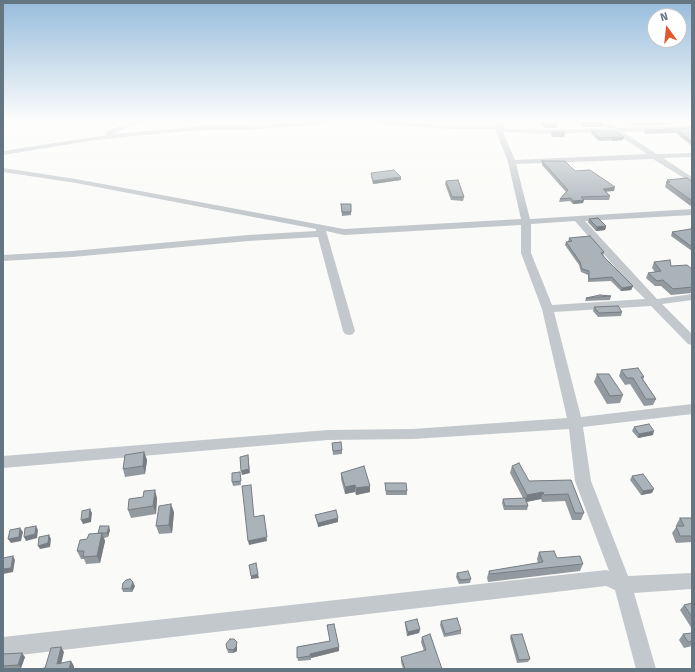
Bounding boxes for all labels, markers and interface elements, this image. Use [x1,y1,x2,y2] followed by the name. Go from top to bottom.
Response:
[647,8,687,48] north arrow
[659,10,669,24] text: N

